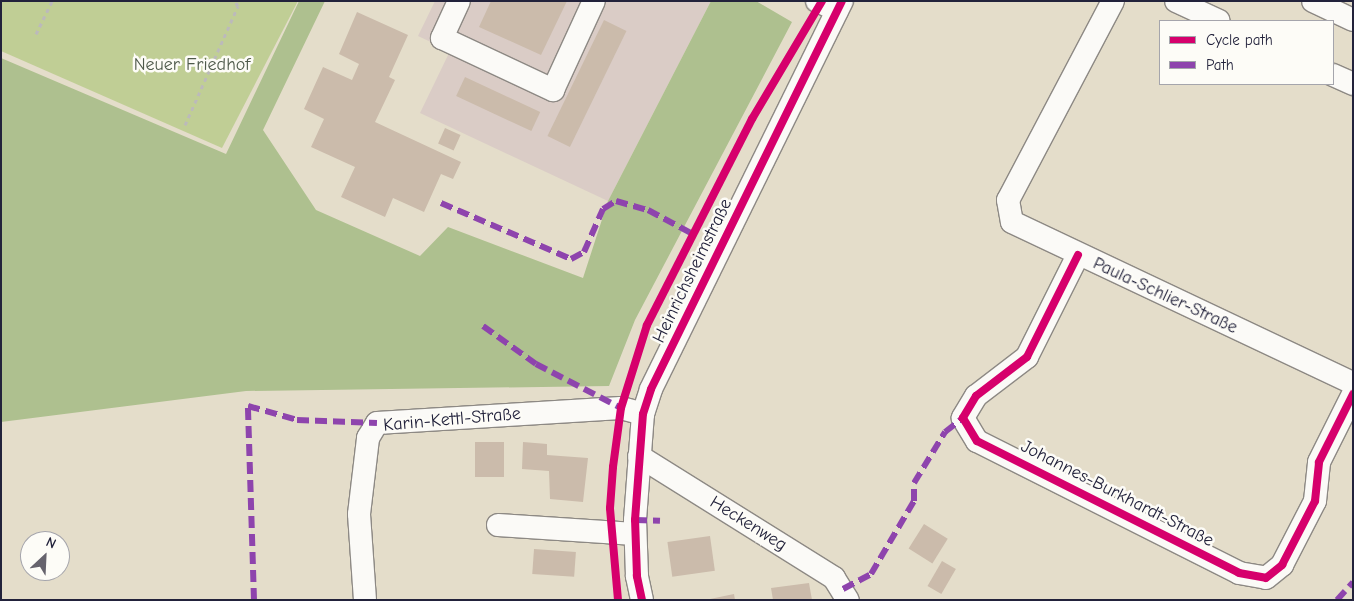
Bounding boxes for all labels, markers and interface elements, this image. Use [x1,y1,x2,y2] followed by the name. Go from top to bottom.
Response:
[1159,20,1334,85] legend
[1206,31,1273,49] text: Cycle path
[134,54,250,76] park label: Neuer Friedhof
[1206,56,1234,74] text: Path
[649,195,737,347] street label: Heinrichsheimstraße
[1089,253,1241,339] street label: Paula-Schlier-Straße
[382,403,522,437] street label: Karin-Kettl-Straße
[1017,436,1217,552] street label: Johannes-Burkhardt-Straße
[705,492,791,556] street label: Heckenweg
[20,531,70,581] north arrow
[43,533,59,552] text: N

